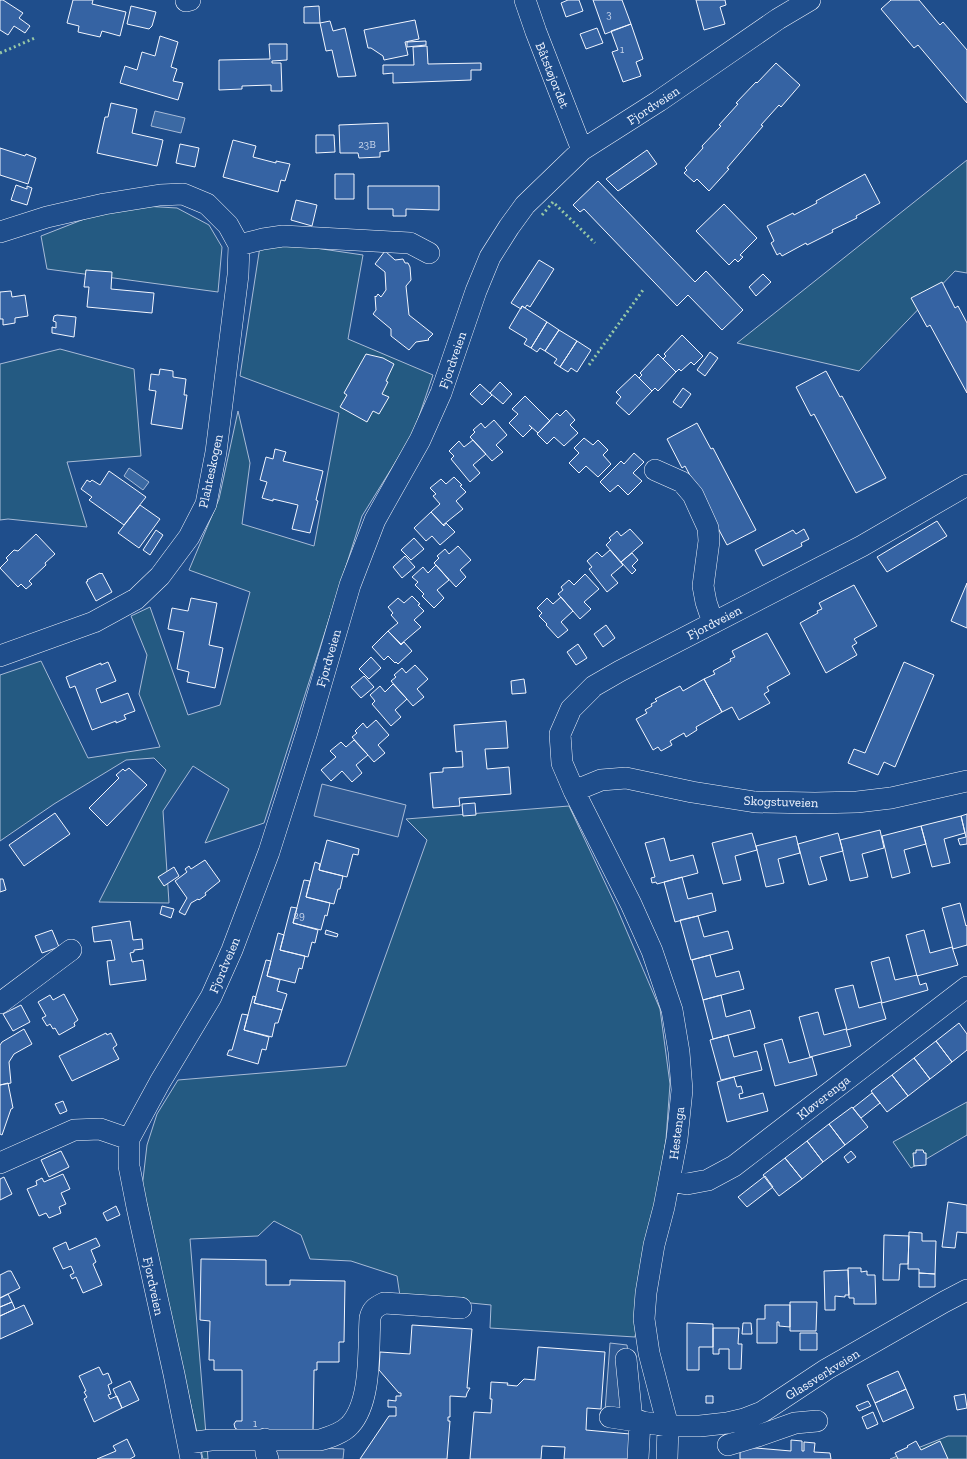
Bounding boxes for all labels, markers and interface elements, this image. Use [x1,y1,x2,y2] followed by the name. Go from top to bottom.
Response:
[606,8,612,21] house number: 3
[532,40,573,111] street label: Båtstøjordet
[620,43,625,56] house number: 1
[624,83,683,129] street label: Fjordveien
[358,138,376,151] house number: 23B
[436,329,470,391] street label: Fjordveien
[195,432,226,509] street label: Plahteskogen
[684,602,745,643] street label: Fjordveien
[313,627,345,689] street label: Fjordveien
[743,793,819,810] street label: Skogstuveien
[293,909,305,922] house number: 29
[206,934,244,996] street label: Fjordveien
[794,1072,853,1123] street label: Kløverenga
[666,1105,687,1160] street label: Hestenga
[139,1256,167,1317] street label: Fjordveien
[782,1345,863,1403] street label: Glassverkveien
[253,1417,258,1430] house number: 1

